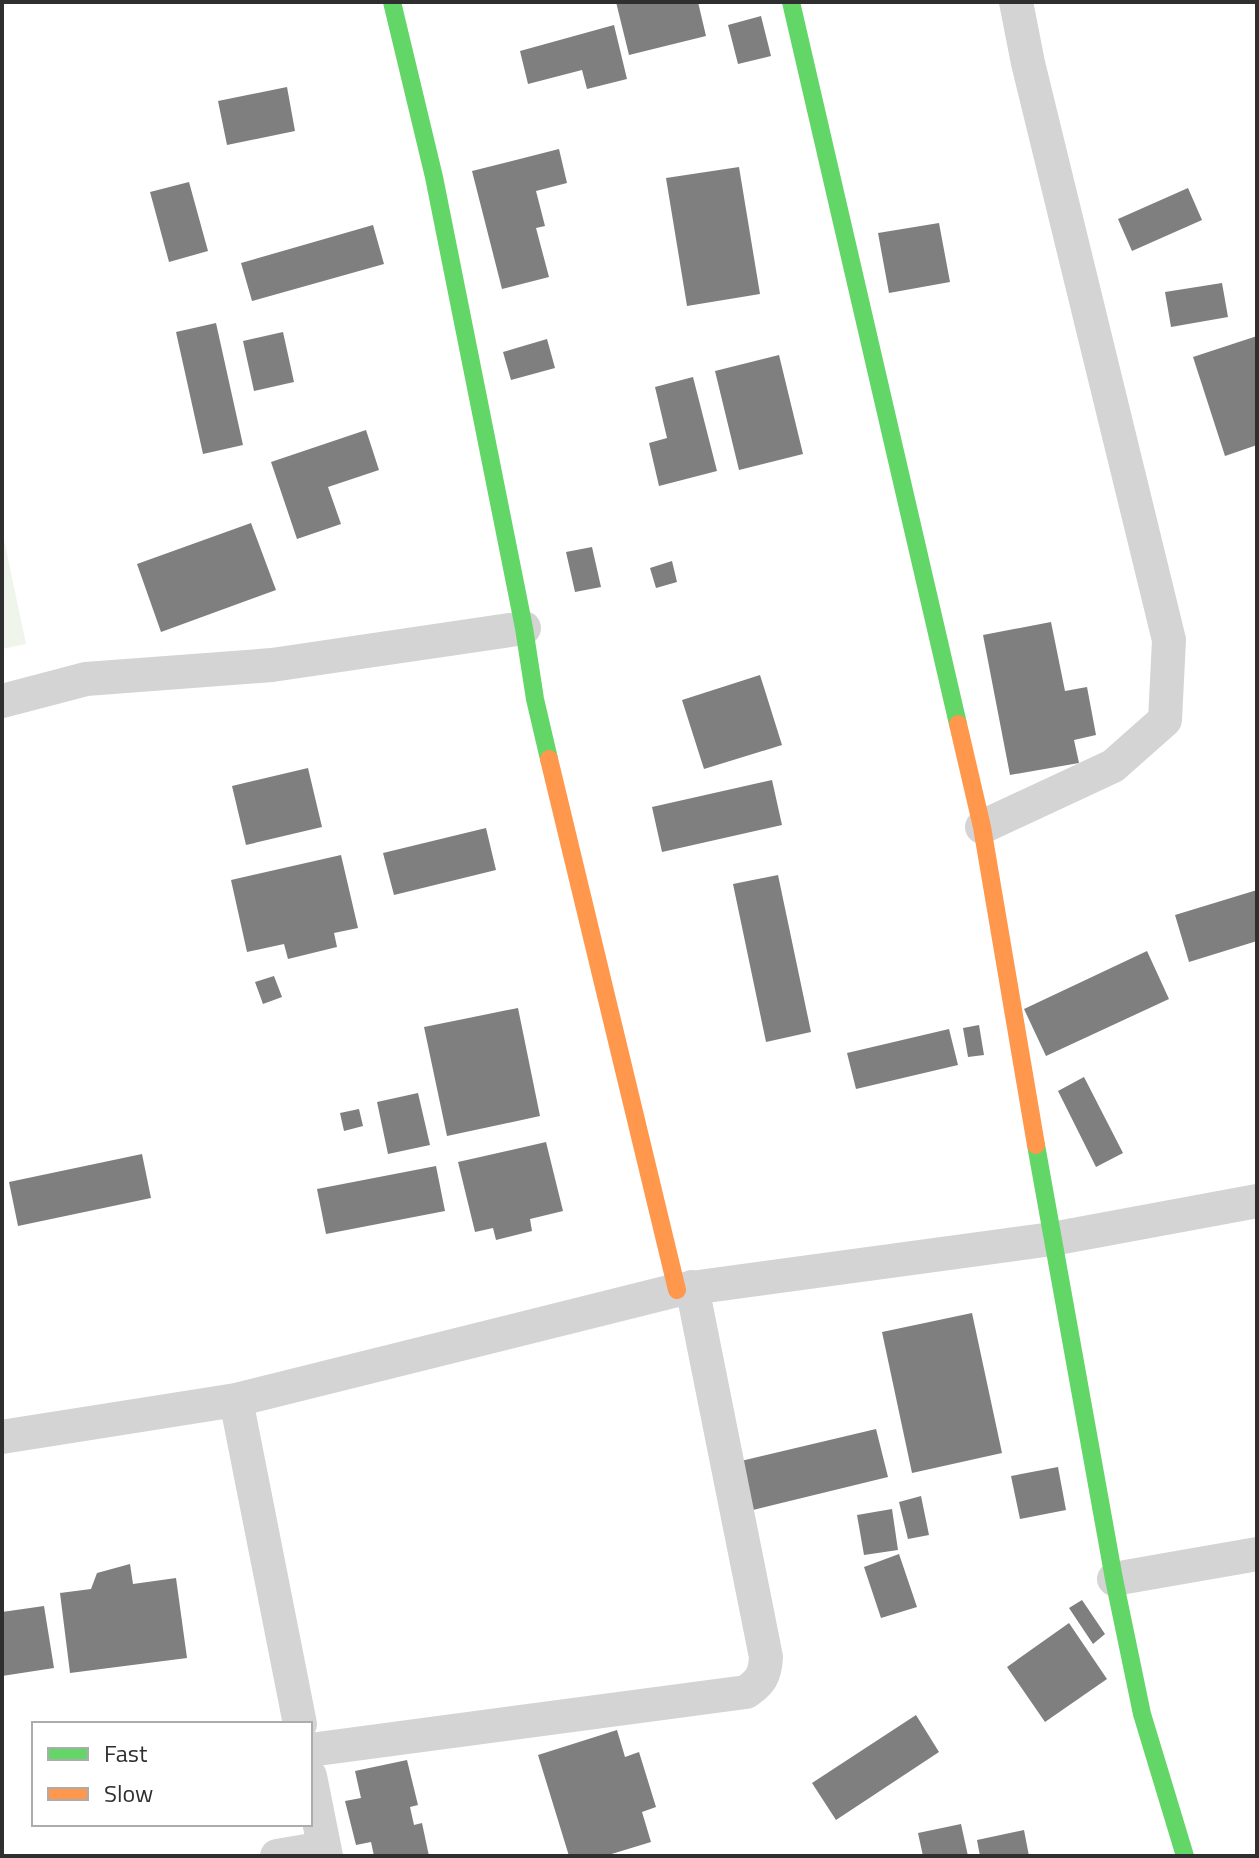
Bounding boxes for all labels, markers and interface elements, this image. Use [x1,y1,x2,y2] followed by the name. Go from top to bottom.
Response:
[32,1722,312,1826] legend
[104,1735,148,1771] text: Fast
[104,1775,153,1811] text: Slow

